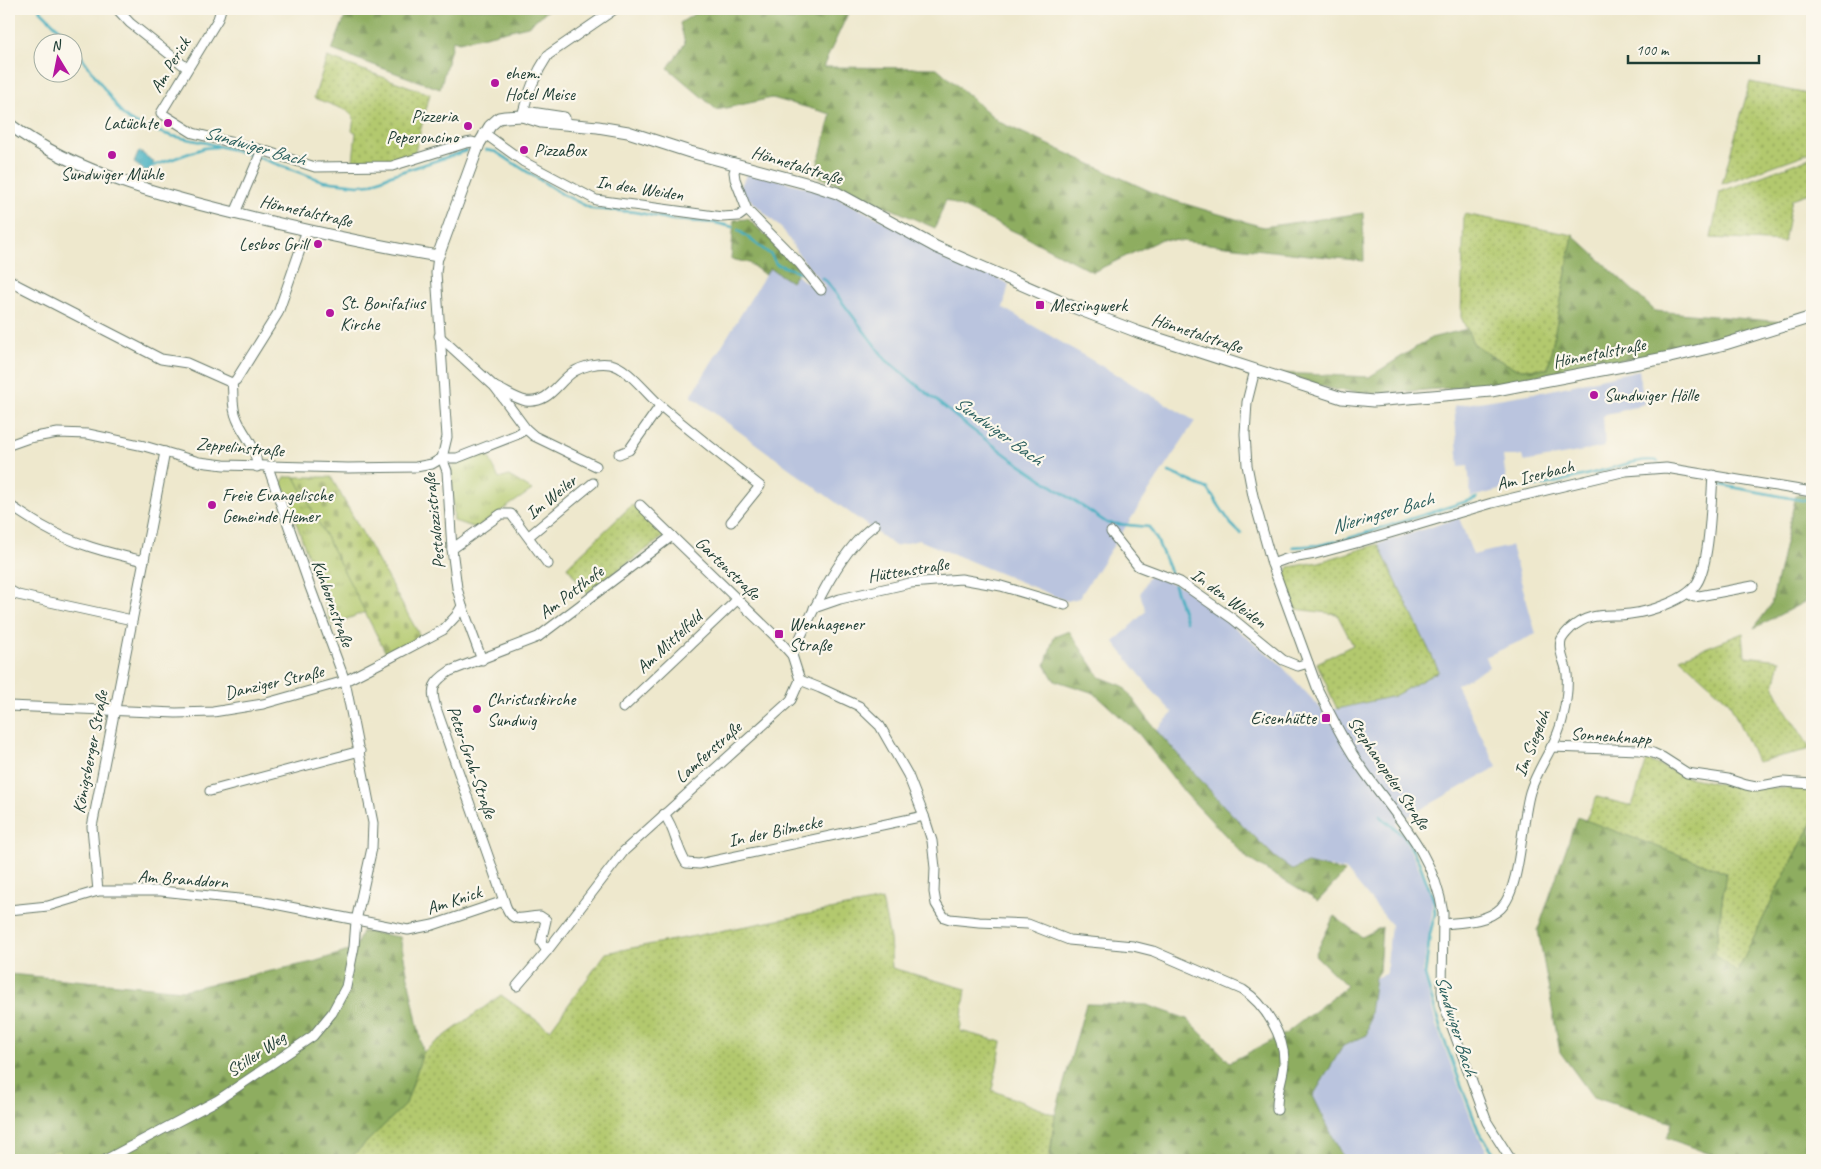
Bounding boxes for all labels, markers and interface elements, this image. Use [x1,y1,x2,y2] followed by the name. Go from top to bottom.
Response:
[32,32,82,82] north arrow
[145,32,196,97] street label: Am Perick
[1628,32,1760,64] scale bar
[50,36,64,55] text: N
[1636,41,1670,60] text: 100 m
[505,62,576,105] place label: ehem. Hotel Meise
[489,77,501,89] marker: ehem. Hotel Meise
[386,105,460,148] place label: Pizzeria Peperoncino
[103,112,159,134] place label: Latüchte
[162,117,174,129] marker: Latüchte
[202,120,310,172] water label: Sundwiger Bach
[462,120,474,132] marker: Pizzeria Peperoncino
[534,139,588,161] place label: PizzaBox
[749,141,846,190] street label: Hönnetalstraße
[518,144,530,156] marker: PizzaBox
[106,149,118,161] marker: Sundwiger Mühle
[61,163,165,185] place label: Sundwiger Mühle
[595,170,686,206] street label: In den Weiden
[258,190,355,233] street label: Hönnetalstraße
[239,233,311,255] place label: Lesbos Grill
[312,238,324,250] marker: Lesbos Grill
[340,292,427,335] place label: St. Bonifatius Kirche
[1050,294,1129,316] place label: Messingwerk
[1034,299,1046,311] marker: Messingwerk
[324,307,336,319] marker: St. Bonifatius Kirche
[1149,308,1246,358] street label: Hönnetalstraße
[1551,333,1648,373] street label: Hönnetalstraße
[1604,384,1700,406] place label: Sundwiger Hölle
[1588,389,1600,401] marker: Sundwiger Hölle
[949,391,1049,472] water label: Sundwiger Bach
[195,432,286,462] street label: Zeppelinstraße
[1494,455,1577,495] street label: Am Iserbach
[521,469,582,524] street label: Im Weiler
[418,471,450,570] street label: Pestalozzistraße
[222,484,334,527] place label: Freie Evangelische Gemeinde Hemer
[1329,486,1438,539] water label: Nieringser Bach
[206,499,218,511] marker: Freie Evangelische Gemeinde Hemer
[691,532,766,605] street label: Gartenstraße
[866,553,951,587] street label: Hüttenstraße
[307,557,359,650] street label: Kuhbornstraße
[534,560,609,623] street label: Am Potthofe
[1187,563,1272,633] street label: In den Weiden
[632,604,709,678] street label: Am Mittelfeld
[789,613,866,656] place label: Wenhagener Straße
[773,628,785,640] marker: Wenhagener Straße
[223,660,327,704] street label: Danziger Straße
[67,688,113,815] street label: Königsberger Straße
[487,688,576,731] place label: Christuskirche Sundwig
[442,703,502,822] street label: Peter-Grah-Straße
[471,703,483,715] marker: Christuskirche Sundwig
[1509,705,1556,780] street label: Im Siegeloh
[1250,707,1317,729] place label: Eisenhütte
[1320,712,1332,724] marker: Eisenhütte
[1343,712,1436,835] street label: Stephanopeler Straße
[670,716,747,788] street label: Lamferstraße
[1570,722,1653,750] street label: Sonnenknapp
[726,810,825,852] street label: In der Bilmecke
[137,865,230,893] street label: Am Branddorn
[424,880,486,919] street label: Am Knick
[1429,972,1483,1080] water label: Sundwiger Bach
[222,1025,291,1082] street label: Stiller Weg

